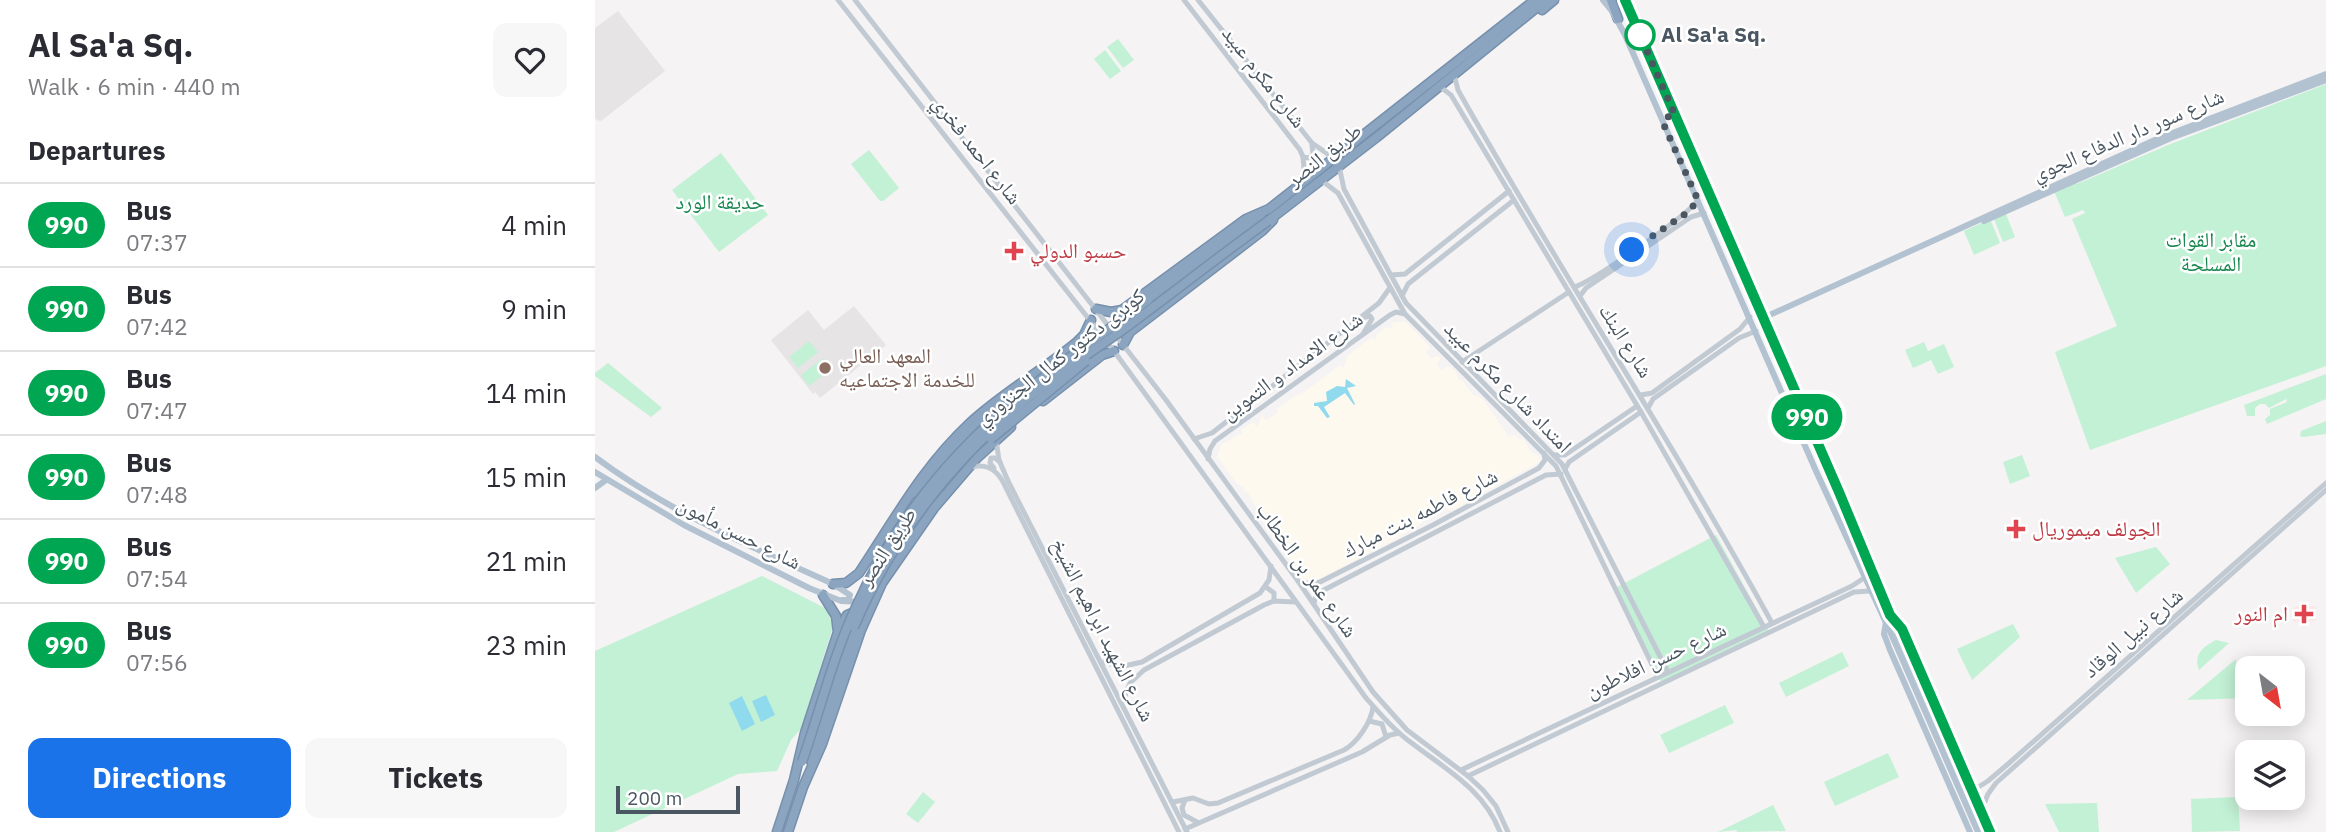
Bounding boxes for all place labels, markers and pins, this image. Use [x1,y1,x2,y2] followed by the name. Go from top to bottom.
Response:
[1625,20,1655,50] marker: Al Sa'a Sq.
[1661,20,1766,48] place label: Al Sa'a Sq.
[1030,236,1126,267] place label: حسبو الدولي
[1004,241,1024,261] marker: حسبو الدولي
[839,341,975,393] place label: المعهد العالي للخدمة الاجتماعيه
[817,360,833,376] marker: المعهد العالي للخدمة الاجتماعيه
[2032,514,2161,542] place label: الجولف ميموريال
[2006,519,2026,539] marker: الجولف ميموريال
[2233,599,2288,628] place label: ام النور
[2294,604,2314,624] marker: ام النور

